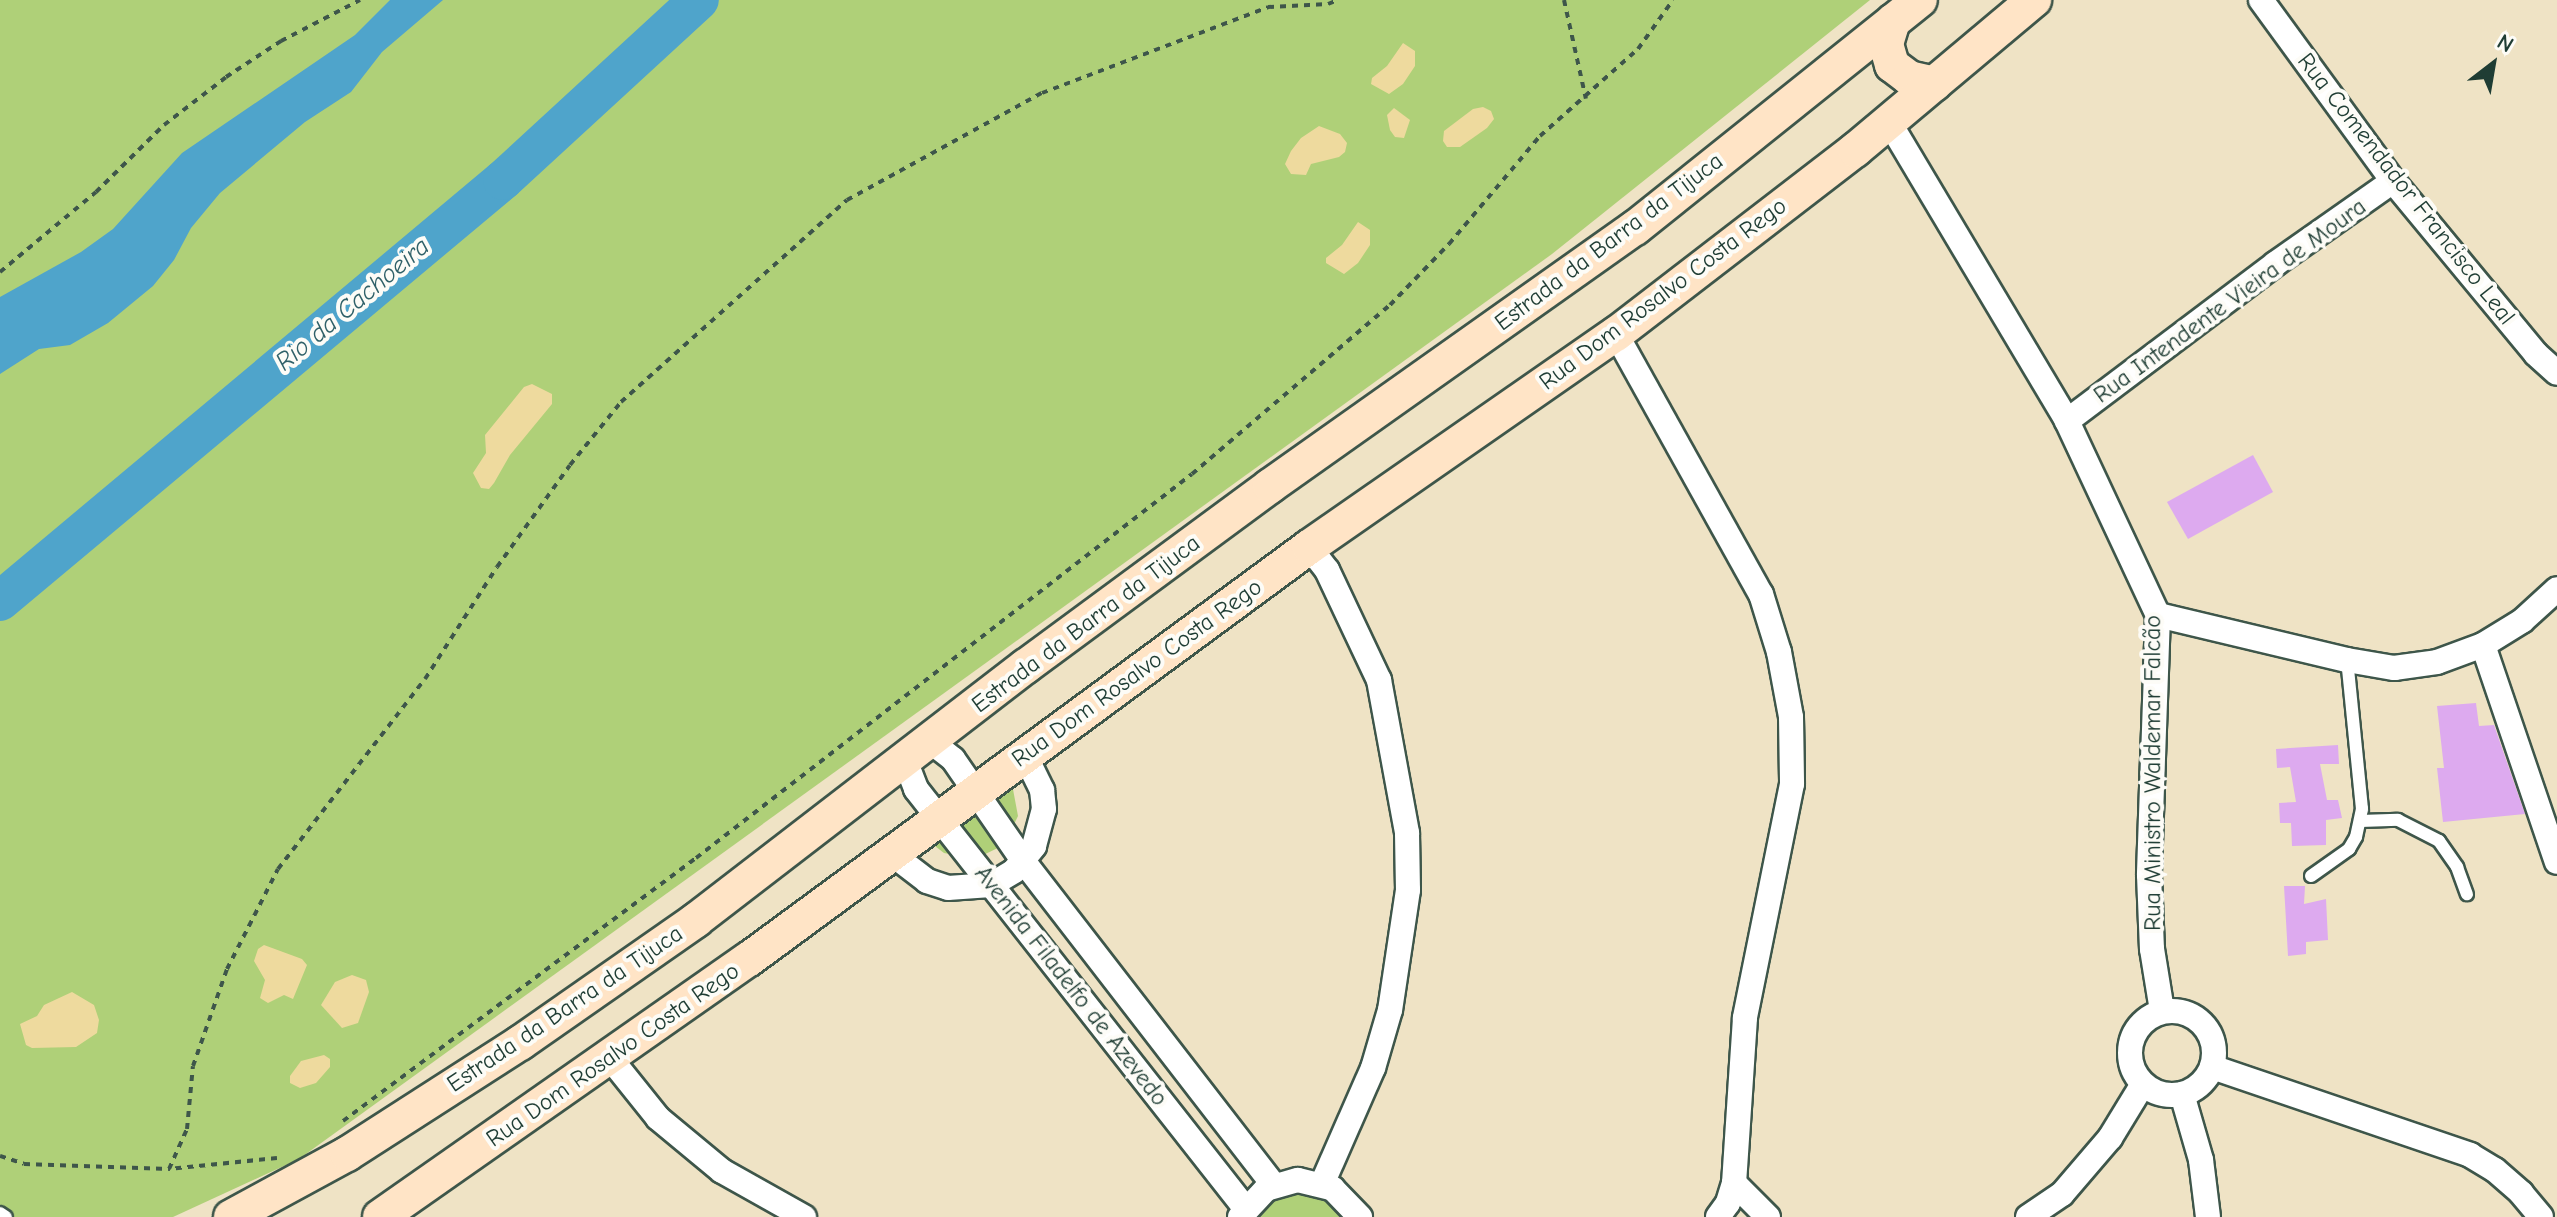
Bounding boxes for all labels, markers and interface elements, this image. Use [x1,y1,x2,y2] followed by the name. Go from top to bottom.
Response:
[2453,24,2533,104] north arrow
[2493,29,2518,58] text: N
[2291,47,2521,331] street label: Rua Comendador Francisco Leal
[1489,147,1729,337] street label: Estrada da Barra da Tijuca
[1534,192,1792,396] street label: Rua Dom Rosalvo Costa Rego
[2088,192,2372,410] street label: Rua Intendente Vieira de Moura
[270,232,436,378] water label: Rio da Cachoeira
[966,529,1206,719] street label: Estrada da Barra da Tijuca
[1006,573,1268,773] street label: Rua Dom Rosalvo Costa Rego
[2139,615,2167,931] street label: Rua Ministro Waldemar Falcão
[968,860,1174,1112] street label: Avenida Filadelfo de Azevedo
[442,919,688,1099] street label: Estrada da Barra da Tijuca
[481,957,745,1153] street label: Rua Dom Rosalvo Costa Rego

